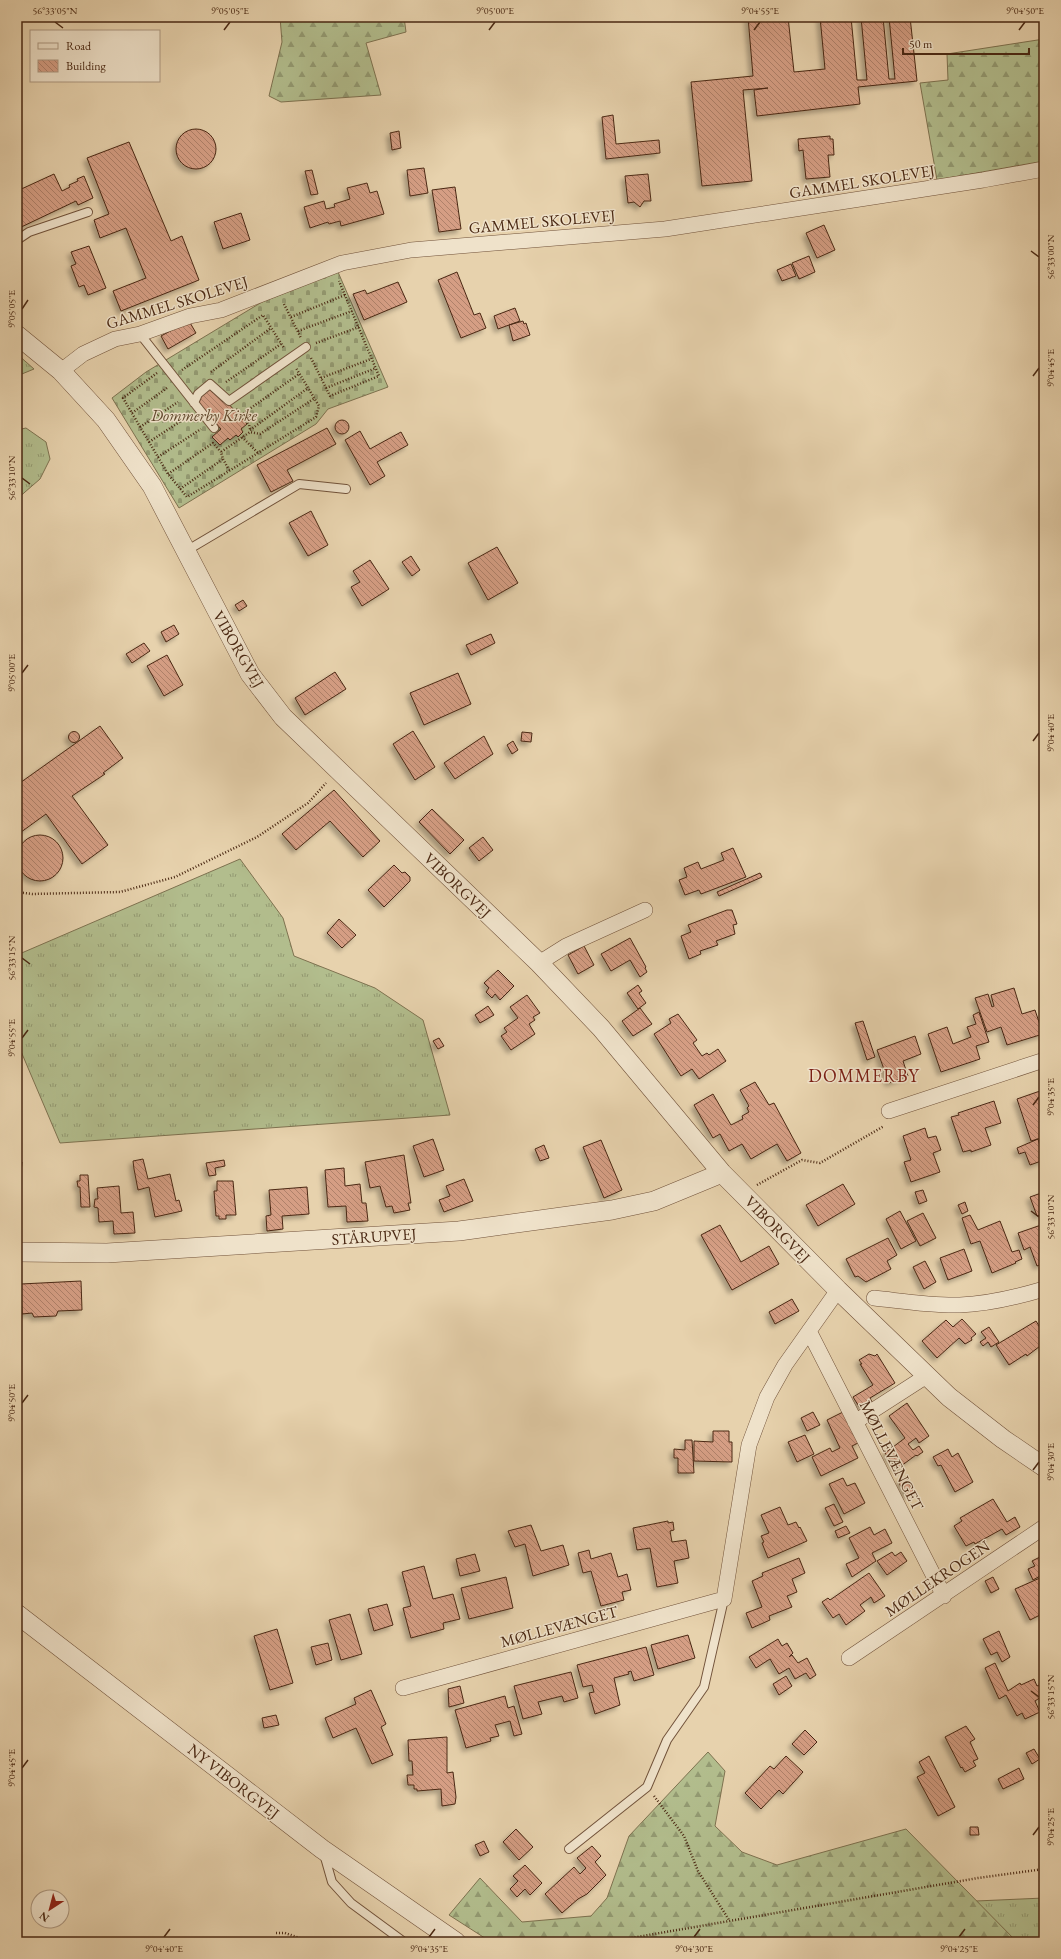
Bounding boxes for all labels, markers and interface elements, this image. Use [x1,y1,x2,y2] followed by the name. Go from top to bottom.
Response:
[33,4,78,17] text: 56°33'05"N
[211,4,249,17] text: 9°05'05"E
[476,4,514,17] text: 9°05'00"E
[741,4,779,17] text: 9°04'55"E
[1006,4,1044,17] text: 9°04'50"E
[30,30,160,82] legend
[903,30,1029,56] scale bar
[909,36,933,52] text: 50 m
[66,38,92,54] text: Road
[66,58,107,74] text: Building
[788,160,936,203] street label: GAMMEL SKOLEVEJ
[468,205,616,238] street label: GAMMEL SKOLEVEJ
[1044,234,1057,279] text: 56°33'00"N
[104,271,251,334] street label: GAMMEL SKOLEVEJ
[5,290,18,328] text: 9°05'05"E
[1044,349,1057,387] text: 9°04'45"E
[150,405,257,426] park label: Dommerby Kirke
[5,455,18,500] text: 56°33'10"N
[208,607,269,692] street label: VIBORGVEJ
[5,654,18,692] text: 9°05'00"E
[1044,714,1057,752] text: 9°04'40"E
[419,848,496,923] street label: VIBORGVEJ
[5,935,18,980] text: 56°33'15"N
[5,1019,18,1057] text: 9°04'55"E
[808,1064,920,1087] district label: DOMMERBY
[1044,1078,1057,1116] text: 9°04'35"E
[740,1191,815,1268] street label: VIBORGVEJ
[1044,1194,1057,1239] text: 56°33'10"N
[331,1223,417,1250] street label: STÅRUPVEJ
[5,1384,18,1422] text: 9°04'50"E
[855,1397,928,1514] street label: MØLLEVÆNGET
[1044,1443,1057,1481] text: 9°04'30"E
[881,1535,994,1621] street label: MØLLEKROGEN
[498,1601,620,1652] street label: MØLLEVÆNGET
[1044,1674,1057,1719] text: 56°33'15"N
[183,1739,284,1824] street label: NY VIBORGVEJ
[5,1749,18,1787] text: 9°04'45"E
[1044,1808,1057,1846] text: 9°04'25"E
[30,1889,70,1929] north arrow
[36,1909,52,1925] text: N
[145,1942,183,1955] text: 9°04'40"E
[410,1942,448,1955] text: 9°04'35"E
[675,1942,713,1955] text: 9°04'30"E
[940,1942,978,1955] text: 9°04'25"E

